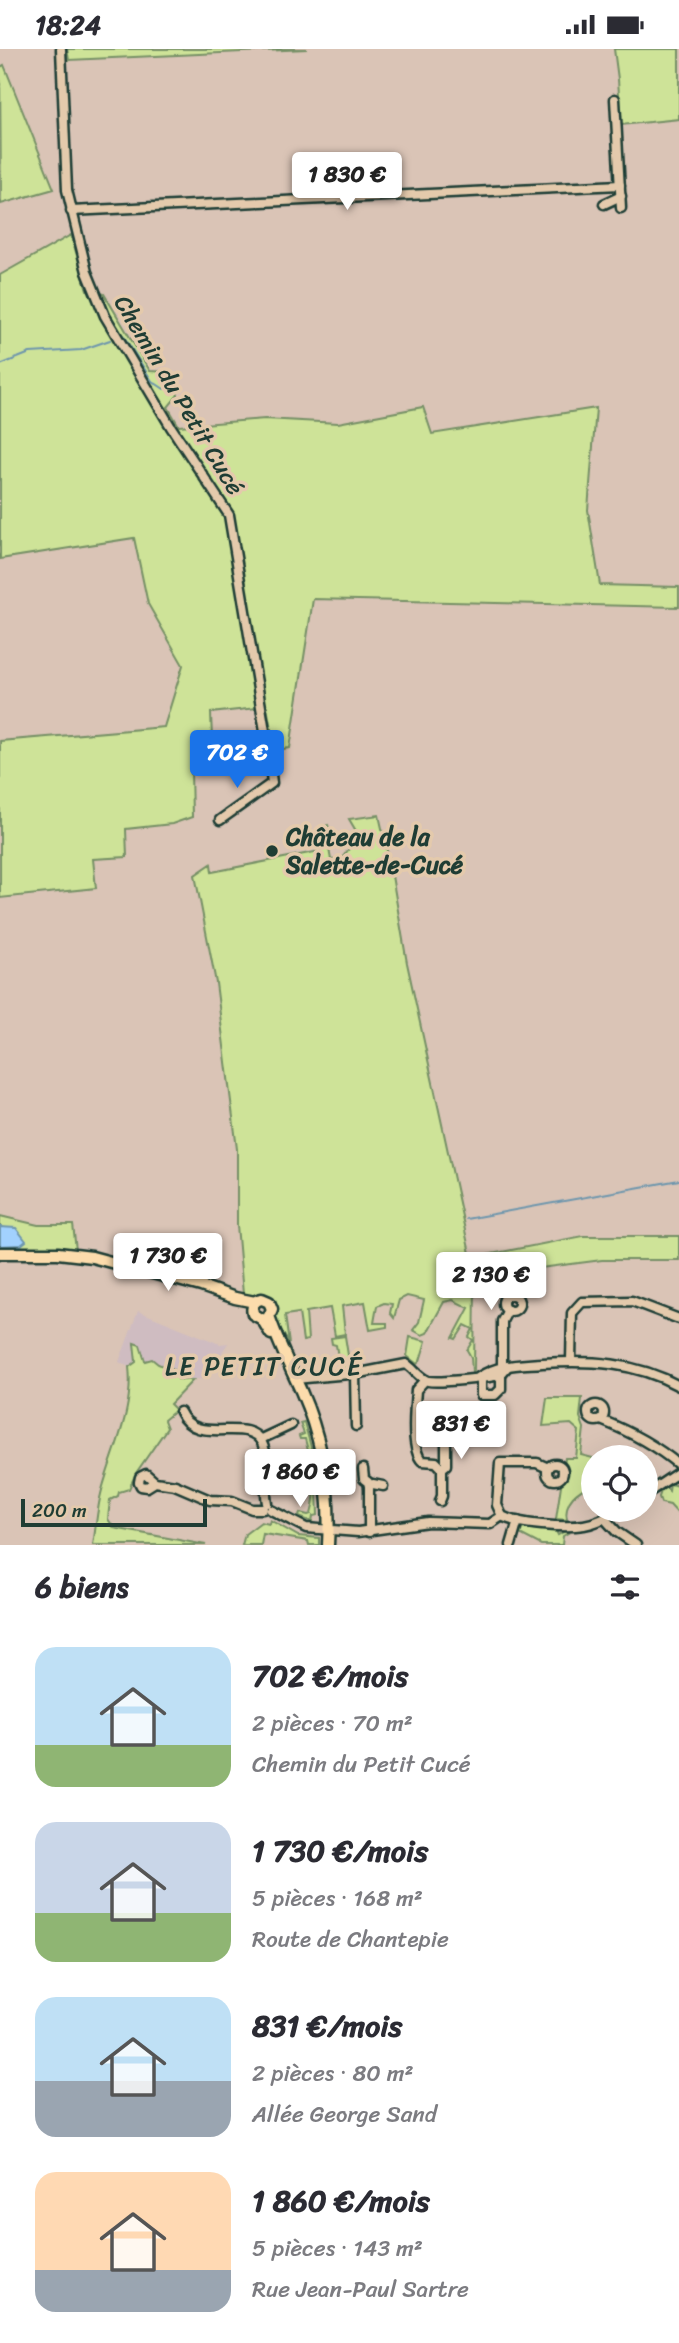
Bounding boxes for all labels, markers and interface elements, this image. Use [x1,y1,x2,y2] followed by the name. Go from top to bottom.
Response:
[35,2,101,48] text: 18:24
[282,153,412,212] pin: 1 830 €
[308,154,386,195] text: 1 830 €
[102,286,256,504] street label: Chemin du Petit Cucé
[188,731,286,790] pin: 702 €
[206,732,268,773] text: 702 €
[285,816,464,886] place label: Château de la Salette-de-Cucé
[264,843,280,859] marker: Château de la Salette-de-Cucé
[103,1233,233,1293] pin: 1 730 €
[129,1235,207,1276] text: 1 730 €
[426,1253,556,1312] pin: 2 130 €
[452,1254,530,1295] text: 2 130 €
[165,1343,363,1389] district label: LE PETIT CUCÉ
[412,1401,510,1461] pin: 831 €
[432,1403,490,1444] text: 831 €
[581,1445,658,1522] map controls
[581,1445,658,1522] button: locate
[235,1449,365,1509] pin: 1 860 €
[261,1451,339,1492] text: 1 860 €
[32,1494,87,1527] text: 200 m
[21,1496,206,1528] scale bar
[35,1560,128,1614] text: 6 biens
[606,1568,644,1606] icon: filters
[252,1649,408,1703] text: 702 €/mois
[91,1675,175,1759] icon: home
[252,1703,413,1744] text: 2 pièces · 70 m²
[252,1744,471,1785] text: Chemin du Petit Cucé
[252,1824,428,1878] text: 1 730 €/mois
[91,1850,175,1934] icon: home
[252,1878,423,1919] text: 5 pièces · 168 m²
[252,1919,449,1960] text: Route de Chantepie
[252,1999,402,2053] text: 831 €/mois
[91,2025,175,2109] icon: home
[252,2053,414,2094] text: 2 pièces · 80 m²
[252,2094,437,2135] text: Allée George Sand
[252,2174,430,2228] text: 1 860 €/mois
[91,2200,175,2284] icon: home
[252,2228,423,2269] text: 5 pièces · 143 m²
[252,2269,469,2310] text: Rue Jean-Paul Sartre

